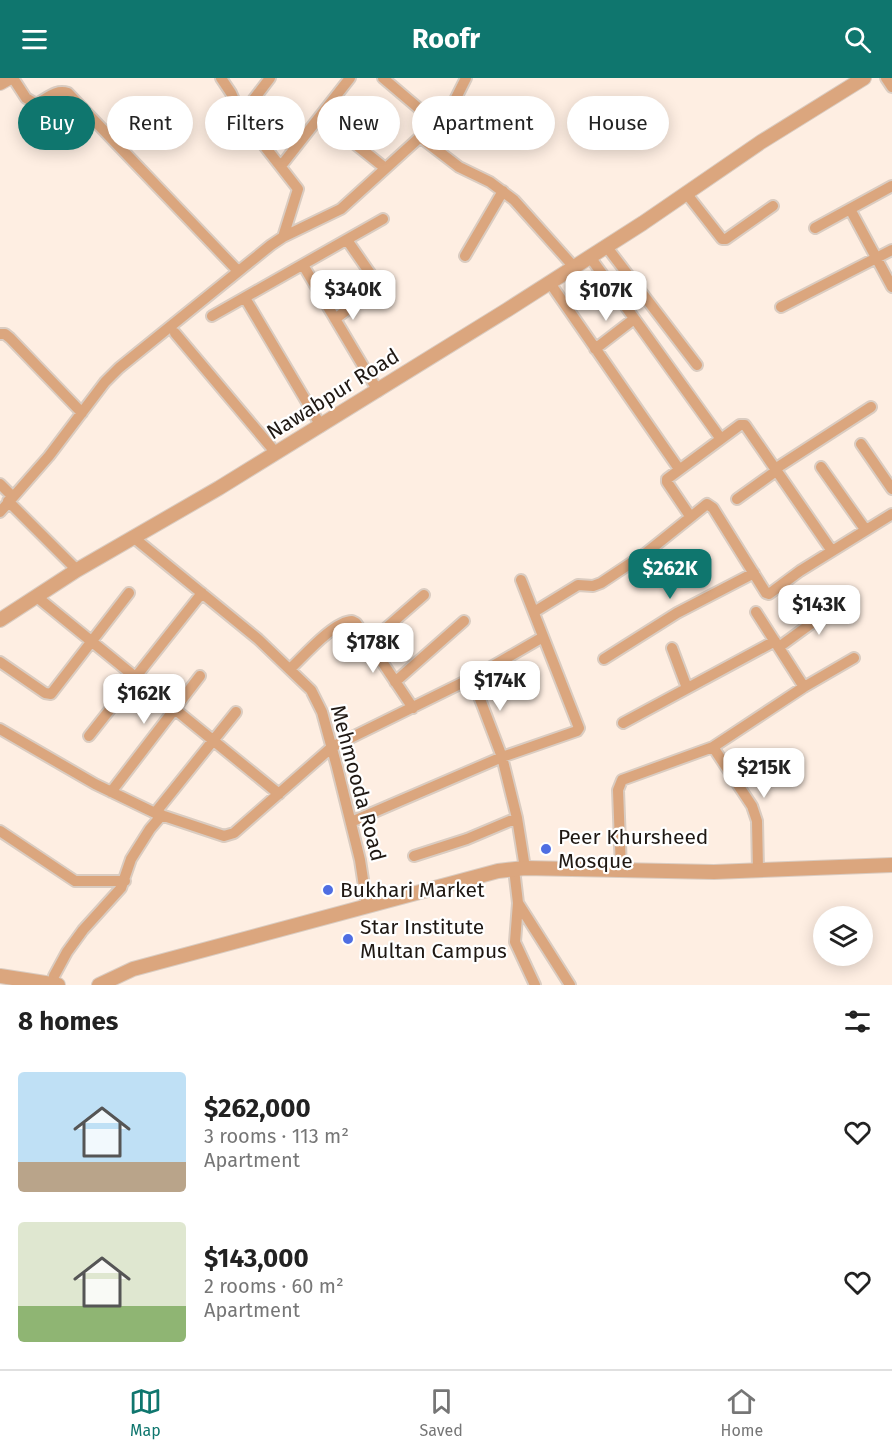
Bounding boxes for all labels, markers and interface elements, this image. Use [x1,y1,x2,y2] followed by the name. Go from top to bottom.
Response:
[18,23,51,56] icon: menu
[412,23,480,55] text: Roofr
[841,23,874,56] icon: search
[18,96,95,150] chip: Buy
[107,96,193,150] chip: Rent
[205,96,305,150] chip: Filters
[317,96,400,150] chip: New
[412,96,555,150] chip: Apartment
[567,96,669,150] chip: House
[311,270,395,321] pin: $340K
[564,271,648,322] pin: $107K
[325,277,382,301] text: $340K
[580,278,632,302] text: $107K
[262,343,404,445] street label: Nawabpur Road
[628,549,712,600] pin: $262K
[642,556,698,580] text: $262K
[777,585,861,636] pin: $143K
[792,592,846,616] text: $143K
[331,623,415,674] pin: $178K
[347,630,399,654] text: $178K
[458,661,542,712] pin: $174K
[474,668,526,692] text: $174K
[102,674,186,725] pin: $162K
[117,681,171,705] text: $162K
[325,702,391,864] street label: Mehmooda Road
[722,748,806,799] pin: $215K
[737,755,791,779] text: $215K
[558,824,708,874] place label: Peer Khursheed Mosque
[539,842,553,856] marker: Peer Khursheed Mosque
[340,877,485,903] place label: Bukhari Market
[321,883,335,897] marker: Bukhari Market
[813,906,873,966] map controls
[813,906,873,966] button: layers
[360,914,507,964] place label: Star Institute Multan Campus
[341,932,355,946] marker: Star Institute Multan Campus
[841,1005,874,1038] icon: filters
[18,1006,118,1037] text: 8 homes
[204,1093,311,1124] text: $262,000
[66,1096,138,1168] icon: home
[841,1116,874,1149] icon: heart
[204,1124,349,1148] text: 3 rooms · 113 m²
[204,1148,300,1172] text: Apartment
[204,1243,309,1274] text: $143,000
[66,1246,138,1318] icon: home
[841,1266,874,1299] icon: heart
[204,1274,344,1298] text: 2 rooms · 60 m²
[204,1298,300,1322] text: Apartment
[129,1385,162,1440] tab: Map
[420,1385,463,1440] tab: Saved
[721,1385,763,1440] tab: Home

